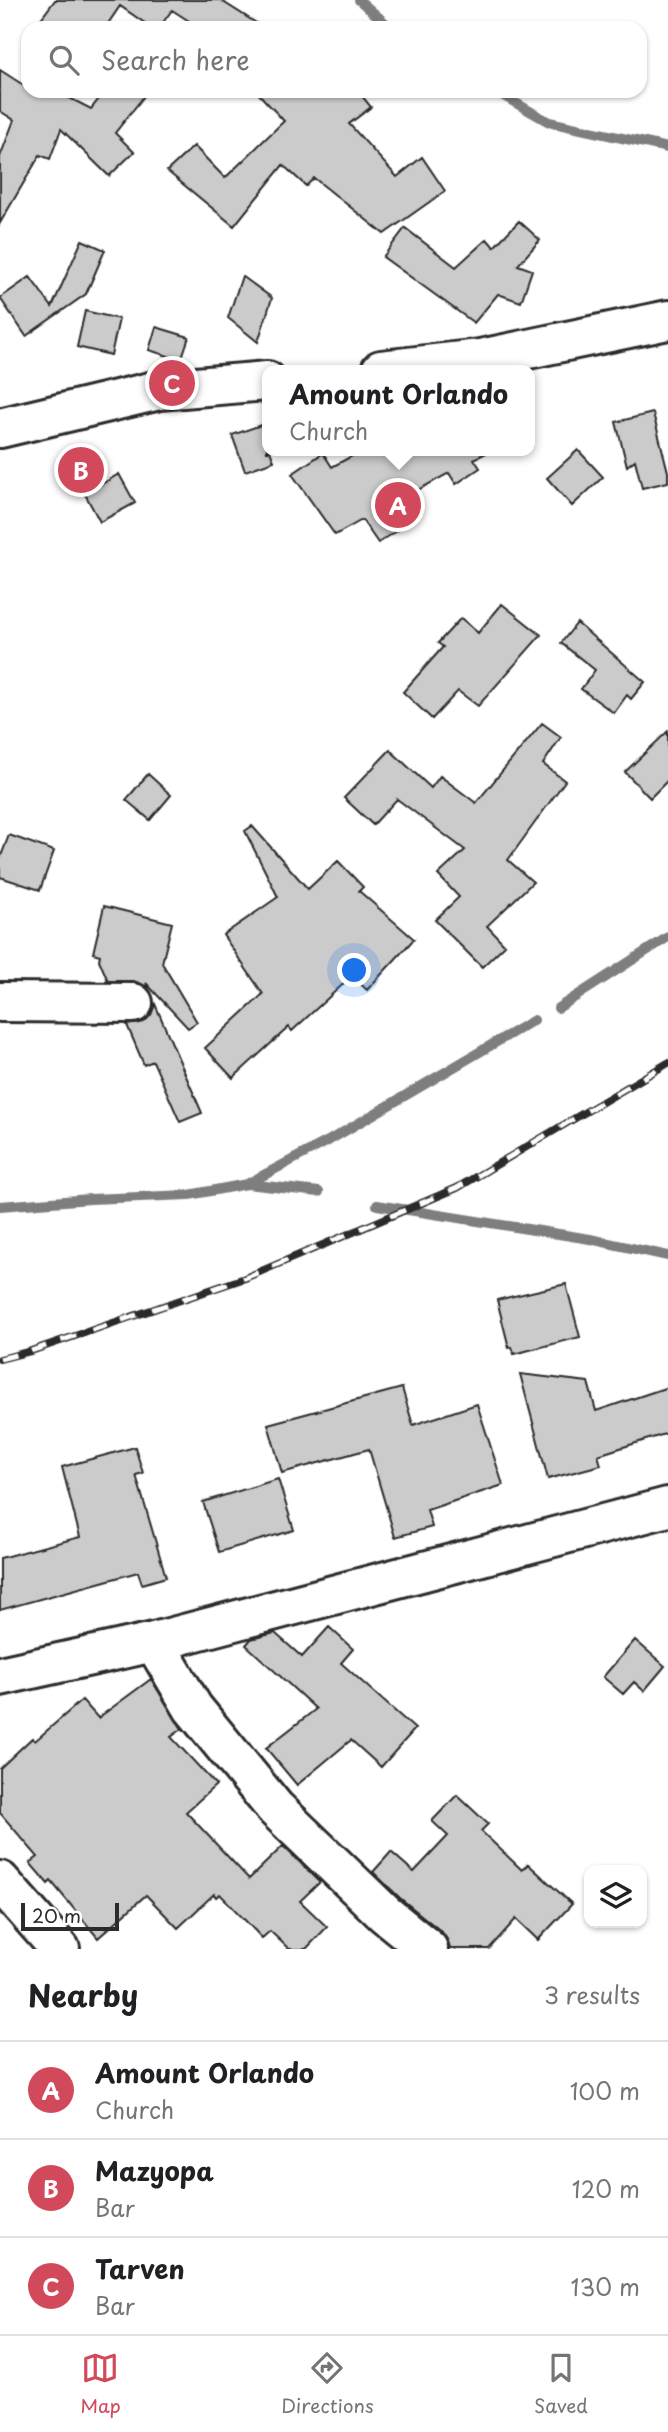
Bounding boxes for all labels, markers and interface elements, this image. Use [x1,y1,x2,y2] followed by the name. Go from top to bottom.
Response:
[21,21,647,98] search box
[101,40,250,79] text: Search here
[45,41,83,79] icon: search
[149,357,195,409] pin: C
[262,365,535,456] popup
[289,374,508,413] text: Amount Orlando
[289,413,368,448] text: Church
[58,444,104,496] pin: B
[375,479,421,531] pin: A
[337,953,371,987] your location
[584,1865,647,1928] map controls
[584,1865,647,1928] button: layers
[21,1900,119,1932] scale bar
[32,1901,81,1929] text: 20 m
[28,1972,138,2017] text: Nearby
[544,1977,640,2012] text: 3 results
[95,2053,314,2092] text: Amount Orlando
[42,2073,60,2108] text: A
[570,2073,640,2108] text: 100 m
[95,2092,174,2127] text: Church
[95,2151,214,2190] text: Mazyopa
[43,2171,59,2206] text: B
[572,2171,640,2206] text: 120 m
[95,2190,135,2225] text: Bar
[95,2249,185,2288] text: Tarven
[42,2269,60,2304] text: C
[570,2269,640,2304] text: 130 m
[95,2288,135,2323] text: Bar
[80,2349,121,2419] tab: Map
[281,2349,374,2419] tab: Directions
[534,2349,588,2419] tab: Saved

